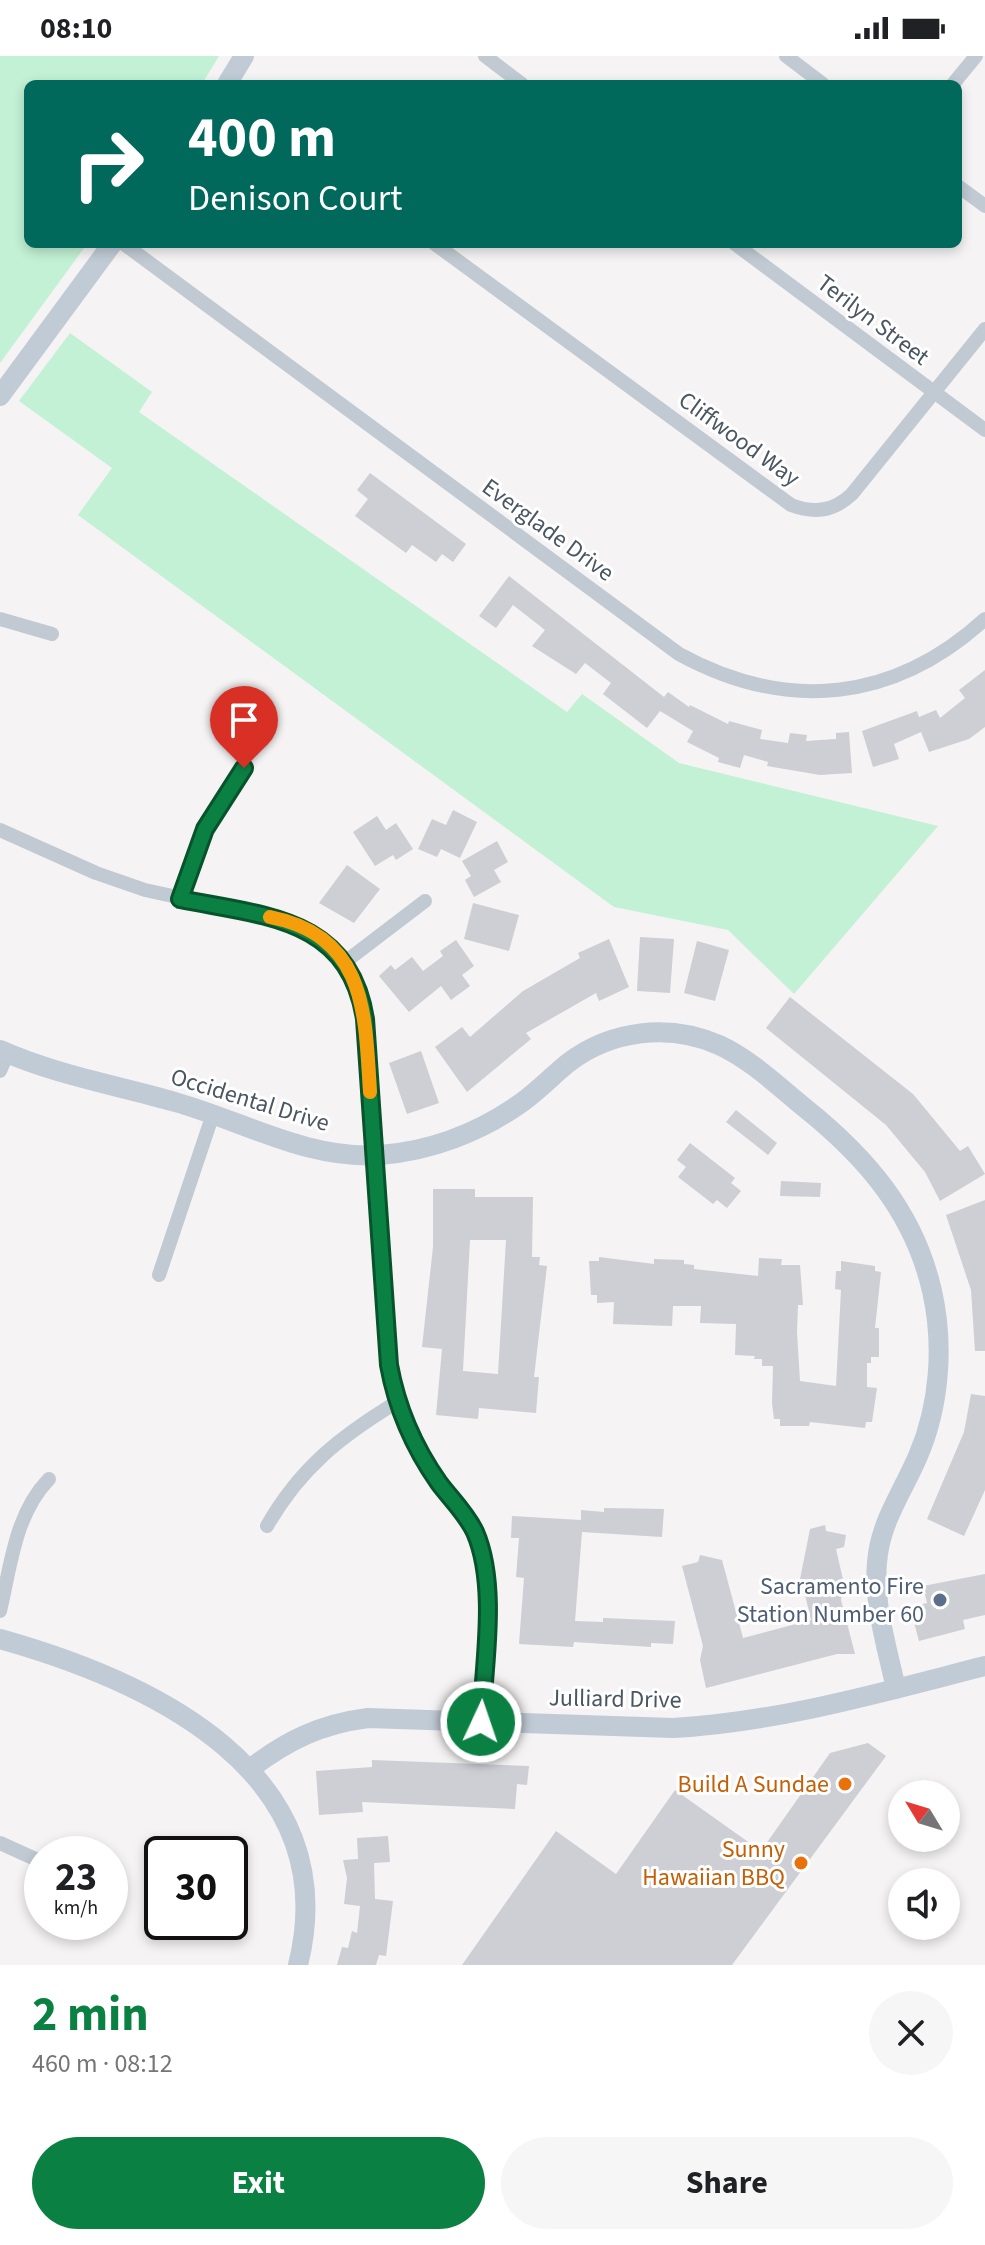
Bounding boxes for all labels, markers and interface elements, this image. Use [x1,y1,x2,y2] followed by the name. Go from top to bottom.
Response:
[40,7,112,50] text: 08:10
[188,99,336,178] text: 400 m
[56,112,160,216] icon: right
[188,173,402,224] text: Denison Court
[809,266,937,374] street label: Terilyn Street
[671,383,807,495] street label: Cliffwood Way
[475,470,621,590] street label: Everglade Drive
[210,686,278,768] pin
[222,698,266,742] icon: arrive
[166,1059,334,1141] street label: Occidental Drive
[737,1569,924,1632] place label: Sacramento Fire Station Number 60
[931,1591,949,1609] marker: Sacramento Fire Station Number 60
[439,1680,523,1764] position arrow
[548,1680,682,1718] street label: Julliard Drive
[678,1767,829,1802] place label: Build A Sundae
[836,1775,854,1793] marker: Build A Sundae
[888,1780,960,1852] north arrow
[888,1780,960,1940] map controls
[642,1832,785,1895] place label: Sunny Hawaiian BBQ
[144,1836,248,1940] speed limit sign: 30
[55,1849,97,1906] text: 23
[792,1854,810,1872] marker: Sunny Hawaiian BBQ
[888,1868,960,1940] button: sound
[54,1894,98,1922] text: km/h
[32,1981,149,2049] text: 2 min
[869,1991,953,2075] button: close
[32,2045,173,2082] text: 460 m · 08:12
[32,2137,485,2229] button: Exit
[501,2137,953,2229] button: Share

